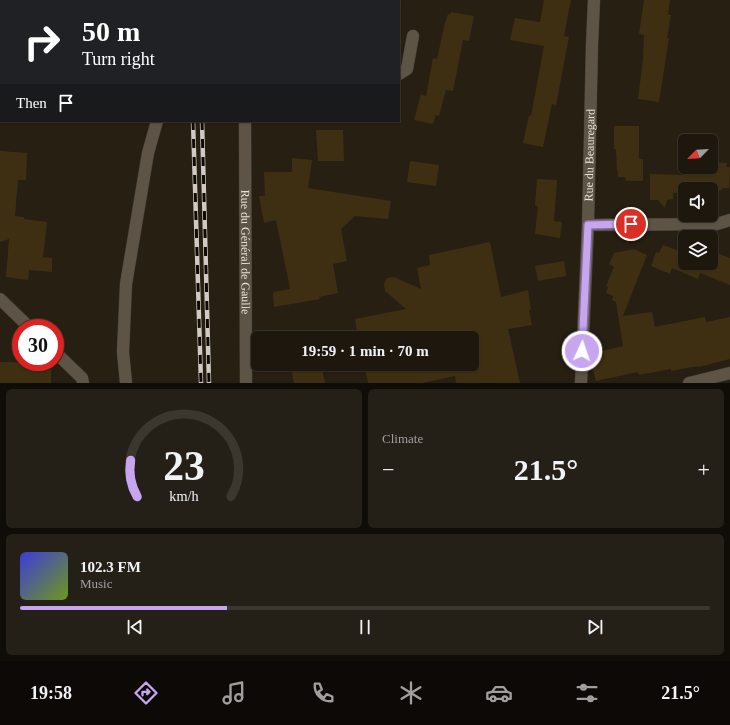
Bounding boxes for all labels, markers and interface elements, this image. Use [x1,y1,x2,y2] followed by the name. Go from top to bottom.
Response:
[16,16,68,68] icon: right
[82,16,140,47] text: 50 m
[82,49,155,69] text: Turn right
[55,92,77,114] icon: arrive
[16,95,47,111] text: Then
[582,109,598,202] street label: Rue du Beauregard
[678,134,718,174] north arrow
[678,134,718,270] map controls
[678,182,718,222] button: sound
[238,190,253,314] street label: Rue du Général de Gaulle
[614,207,648,241] pin
[620,213,642,235] icon: arrive
[678,230,718,270] button: layers
[12,319,64,371] speed limit sign: 30
[561,330,603,372] position arrow
[301,343,429,359] text: 19:59 · 1 min · 70 m
[382,431,423,446] text: Climate
[163,442,205,488] text: 23
[514,453,578,486] text: 21.5°
[382,457,394,482] text: −
[698,457,710,482] text: +
[169,487,199,503] text: km/h
[80,559,141,575] text: 102.3 FM
[80,576,113,591] text: Music
[124,616,146,638] icon: previous
[354,616,376,638] icon: pause
[584,616,606,638] icon: next
[132,679,160,707] icon: directions
[220,679,248,707] icon: music
[309,679,337,707] icon: phone
[397,679,425,707] icon: climate
[485,679,513,707] icon: car
[573,679,601,707] icon: filters
[30,683,72,703] text: 19:58
[661,683,700,703] text: 21.5°

